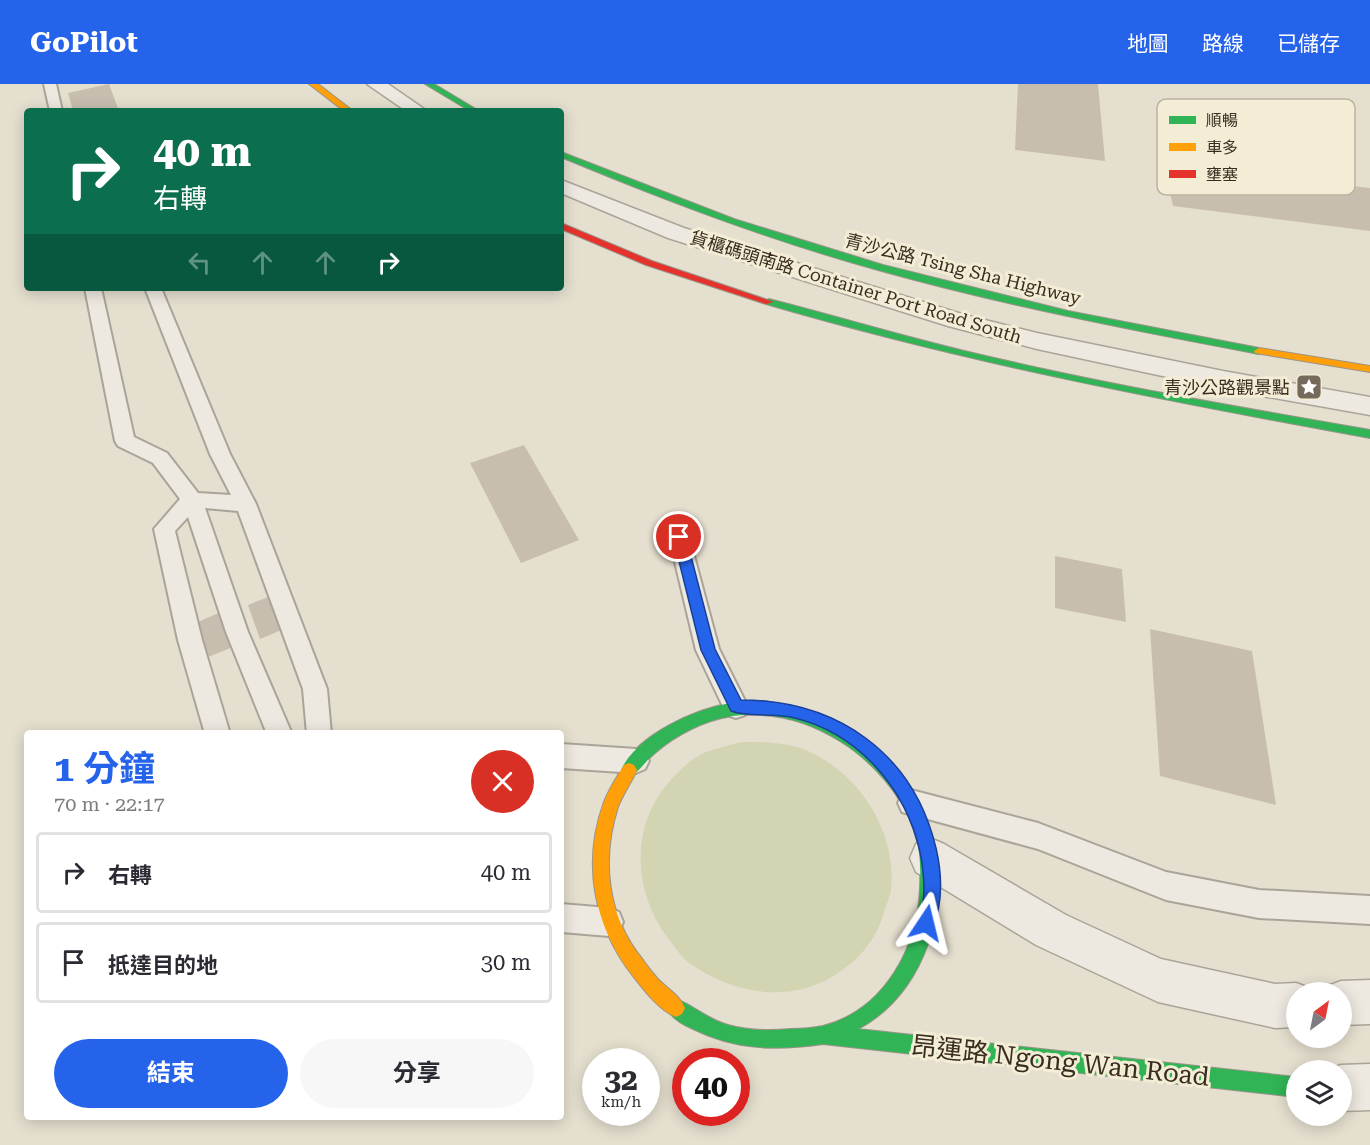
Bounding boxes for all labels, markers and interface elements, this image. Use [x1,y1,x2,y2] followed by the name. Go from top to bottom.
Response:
[30,26,138,59] text: GoPilot
[1127,32,1169,56] text: 地圖
[1202,32,1244,56] text: 路線
[1277,32,1340,56] text: 已儲存
[1157,99,1355,195] legend
[1206,111,1238,130] text: 順暢
[153,127,251,176] text: 40 m
[54,132,132,210] icon: right
[1206,138,1238,157] text: 車多
[1206,165,1238,184] text: 壅塞
[153,183,207,215] text: 右轉
[688,226,1025,348] street label: 貨櫃碼頭南路 Container Port Road South
[843,229,1084,309] street label: 青沙公路 Tsing Sha Highway
[183,246,216,279] icon: left
[246,246,279,279] icon: ahead
[309,246,342,279] icon: ahead
[372,246,405,279] icon: right
[1294,372,1324,402] place icon: 青沙公路觀景點
[1164,377,1290,398] place label: 青沙公路觀景點
[653,511,704,562] pin
[662,520,695,553] icon: arrive
[54,748,155,790] text: 1 分鐘
[471,750,534,813] button: close
[54,792,165,816] text: 70 m · 22:17
[57,856,90,889] icon: right
[481,860,531,885] text: 40 m
[108,863,152,888] text: 右轉
[894,891,958,955] position arrow
[57,946,90,979] icon: arrive
[481,950,531,975] text: 30 m
[108,953,218,978] text: 抵達目的地
[1286,982,1352,1048] north arrow
[1286,982,1352,1126] map controls
[909,1030,1211,1092] street label: 昂運路 Ngong Wan Road
[54,1039,288,1108] button: 結束
[300,1039,534,1108] button: 分享
[672,1048,750,1126] speed limit sign: 40
[1286,1060,1352,1126] button: layers
[604,1062,638,1097] text: 32
[601,1093,641,1111] text: km/h

